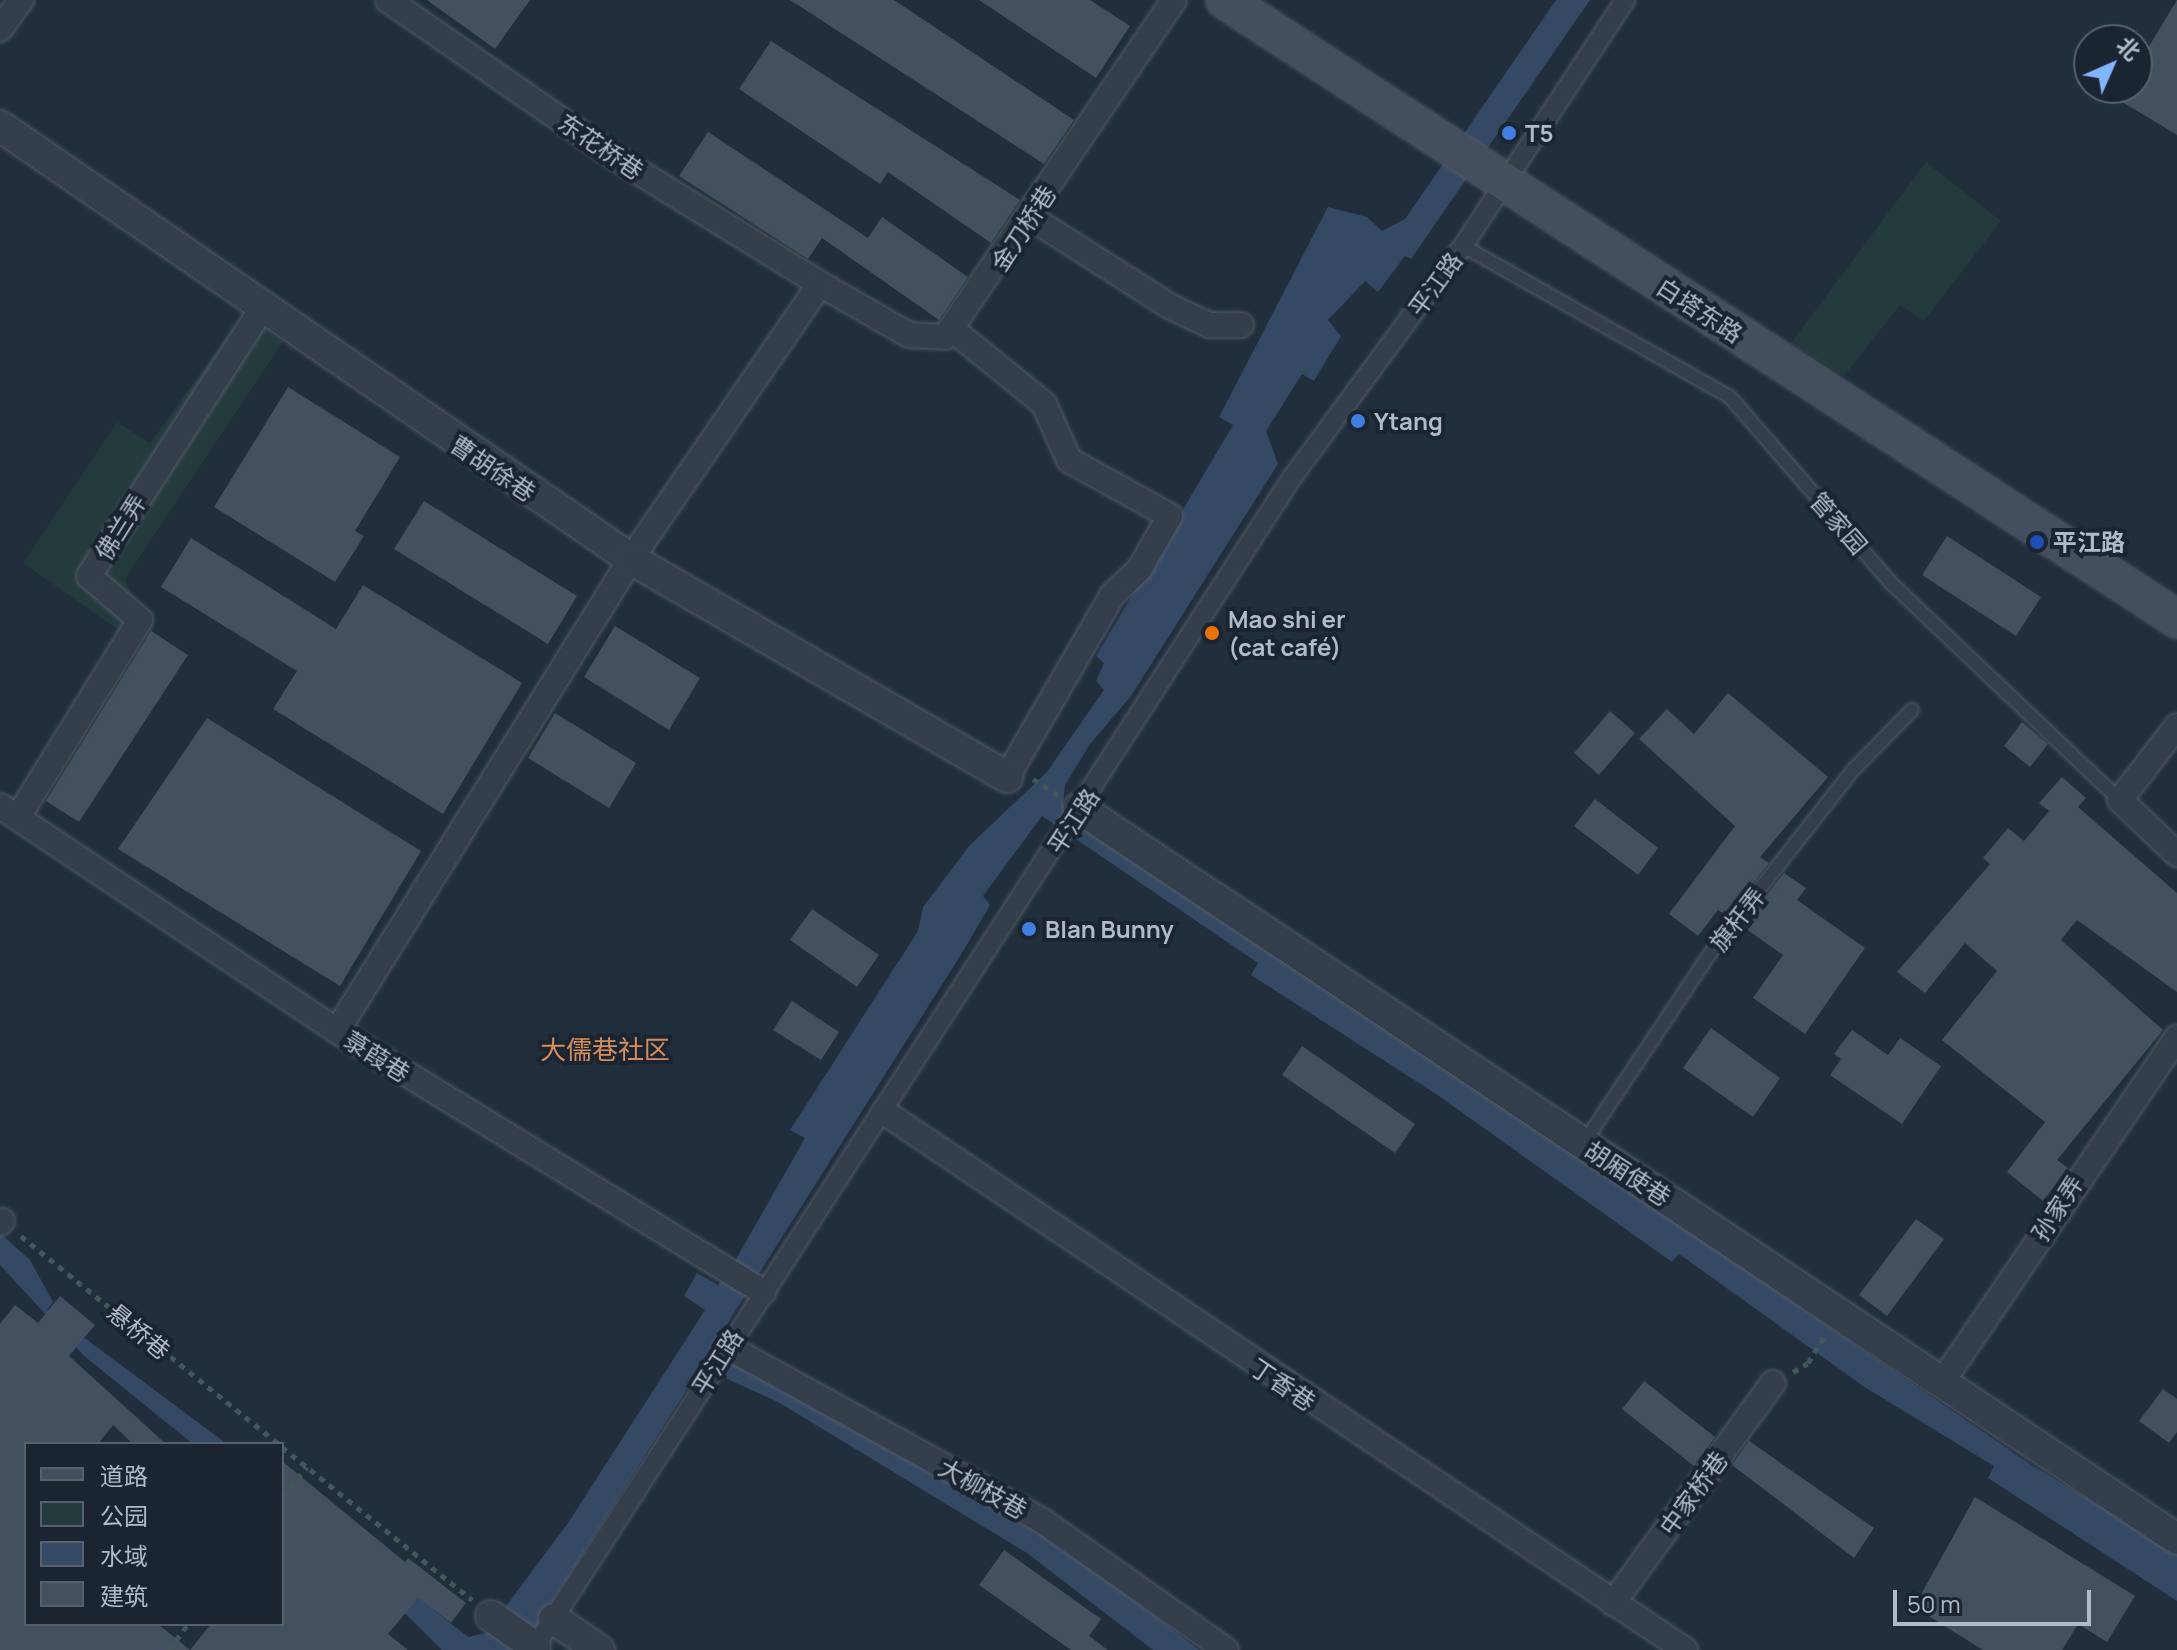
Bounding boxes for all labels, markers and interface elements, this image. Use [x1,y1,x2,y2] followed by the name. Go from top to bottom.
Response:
[2073,24,2153,104] north arrow
[2110,30,2147,67] text: 北
[553,107,649,185] street label: 东花桥巷
[1525,119,1554,147] place label: T5
[1500,124,1518,142] marker: T5
[985,180,1061,276] street label: 金刀桥巷
[1402,246,1468,322] street label: 平江路
[1652,272,1748,348] street label: 白塔东路
[1374,407,1443,435] place label: Ytang
[1349,412,1367,430] marker: Ytang
[445,429,541,507] street label: 曹胡徐巷
[1805,486,1873,560] street label: 管家园
[89,489,151,565] street label: 佛兰弄
[2053,528,2125,556] place label: 平江路
[2028,533,2046,551] marker: 平江路
[1228,605,1346,661] place label: Mao shi er (cat café)
[1203,624,1221,642] marker: Mao shi er (cat café)
[1041,783,1105,859] street label: 平江路
[1703,882,1771,956] street label: 旗杆弄
[1045,915,1174,943] place label: Blan Bunny
[1020,920,1038,938] marker: Blan Bunny
[339,1025,415,1087] street label: 菉葭巷
[540,1034,670,1066] district label: 大儒巷社区
[1580,1135,1676,1211] street label: 胡厢使巷
[2025,1170,2089,1246] street label: 孙家弄
[102,1297,176,1365] street label: 悬桥巷
[686,1324,748,1400] street label: 平江路
[1245,1352,1321,1416] street label: 丁香巷
[24,1442,284,1626] legend
[1653,1446,1733,1540] street label: 中家桥巷
[934,1452,1032,1524] street label: 大柳枝巷
[100,1459,148,1492] text: 道路
[100,1499,148,1532] text: 公园
[100,1539,148,1572] text: 水域
[1897,1574,2095,1624] scale bar
[100,1579,148,1612] text: 建筑
[1907,1587,1961,1620] text: 50 m

